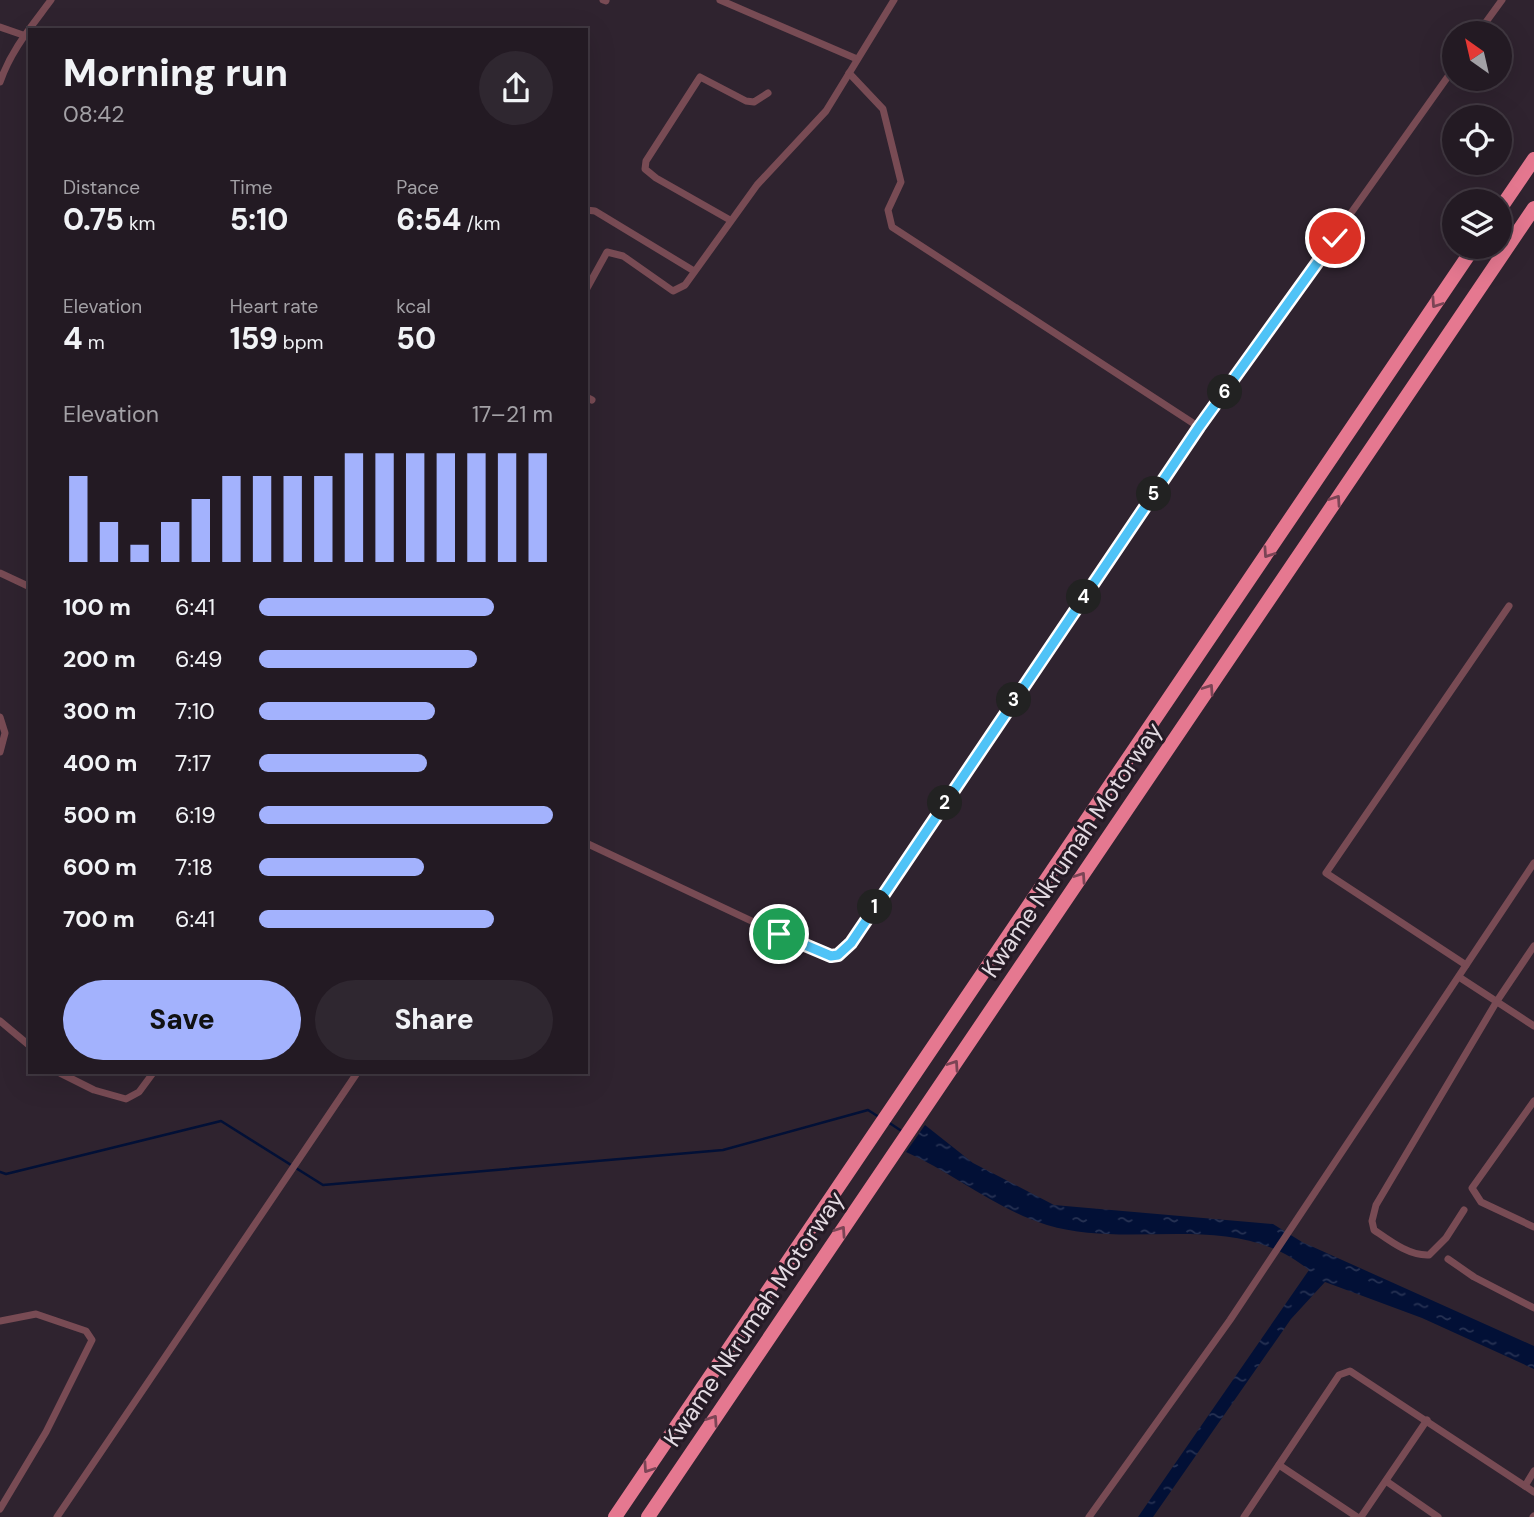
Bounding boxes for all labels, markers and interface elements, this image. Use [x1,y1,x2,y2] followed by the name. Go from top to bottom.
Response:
[1442,21,1512,91] north arrow
[1442,21,1512,259] map controls
[63,48,288,98] text: Morning run
[479,51,553,125] button: share
[63,99,125,129] text: 08:42
[1442,105,1512,175] button: locate
[63,175,140,200] text: Distance
[230,175,273,200] text: Time
[396,175,439,200] text: Pace
[1442,189,1512,259] button: layers
[63,200,124,239] text: 0.75
[230,200,288,239] text: 5:10
[396,200,462,239] text: 6:54
[1305,208,1365,268] pin
[124,211,156,236] text: km
[462,211,501,236] text: /km
[1316,219,1354,257] icon: check
[63,294,142,319] text: Elevation
[230,294,318,319] text: Heart rate
[396,294,431,319] text: kcal
[1432,295,1444,308] one-way arrow
[63,319,83,358] text: 4
[230,319,278,358] text: 159
[396,319,436,358] text: 50
[83,330,105,355] text: m
[278,330,324,355] text: bpm
[1208,374,1242,410] pin: 6
[1218,379,1231,404] text: 6
[63,399,159,429] text: Elevation
[472,399,553,429] text: 17–21 m
[1136,476,1172,512] pin: 5
[1148,481,1159,506] text: 5
[1328,495,1341,508] one-way arrow
[1263,545,1276,558] one-way arrow
[1066,580,1102,614] pin: 4
[1077,584,1090,609] text: 4
[63,592,131,622] text: 100 m
[175,592,215,622] text: 6:41
[63,644,136,674] text: 200 m
[175,644,223,674] text: 6:49
[996,682,1032,718] pin: 3
[1201,683,1214,696] one-way arrow
[1008,687,1019,712] text: 3
[63,696,136,726] text: 300 m
[175,696,215,726] text: 7:10
[974,716,1169,983] street label: Kwame Nkrumah Motorway
[63,748,137,778] text: 400 m
[175,748,211,778] text: 7:17
[928,786,962,820] pin: 2
[939,790,950,815] text: 2
[63,800,137,830] text: 500 m
[175,800,216,830] text: 6:19
[63,852,137,882] text: 600 m
[175,852,213,882] text: 7:18
[1073,872,1086,885] one-way arrow
[858,890,892,925] pin: 1
[871,894,878,919] text: 1
[63,904,135,934] text: 700 m
[175,904,215,934] text: 6:41
[749,904,809,964] pin
[760,915,798,953] icon: arrive
[63,980,301,1060] button: Save
[315,980,553,1060] button: Share
[946,1060,958,1073] one-way arrow
[656,1185,851,1452] street label: Kwame Nkrumah Motorway
[833,1226,846,1239] one-way arrow
[705,1415,718,1428] one-way arrow
[644,1460,656,1473] one-way arrow

